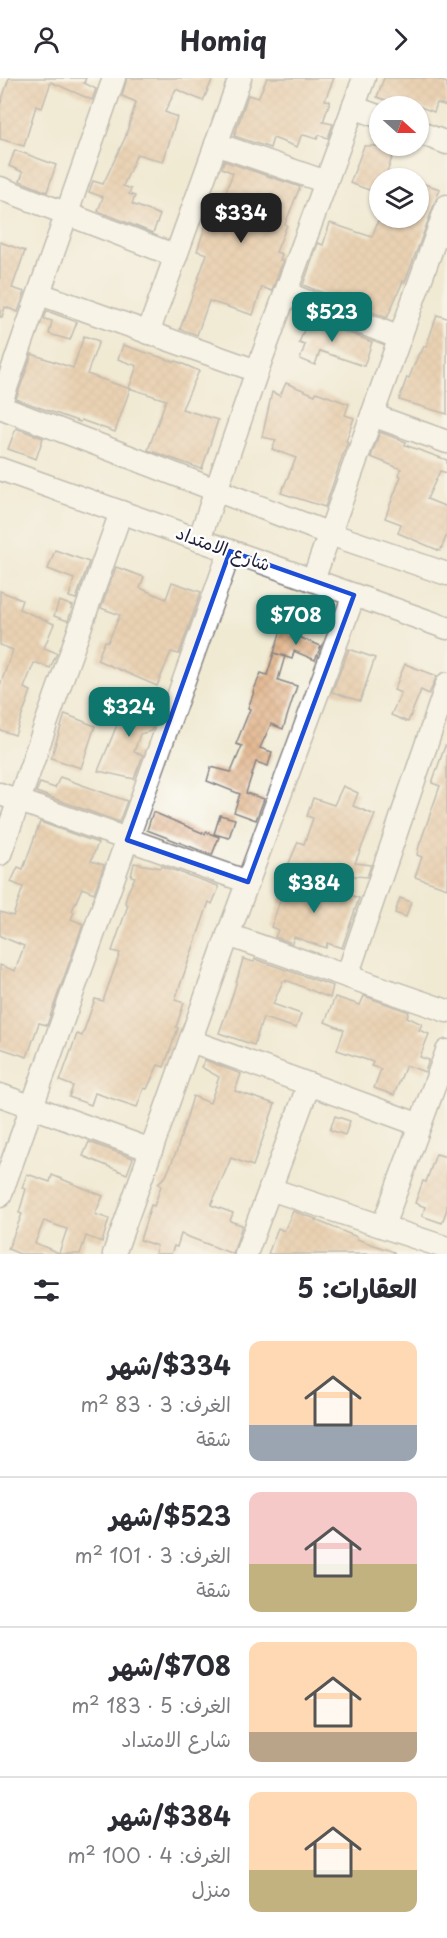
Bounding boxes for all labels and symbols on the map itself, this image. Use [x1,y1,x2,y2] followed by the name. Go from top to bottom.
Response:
[369,96,429,156] north arrow
[205,193,277,244] pin: $334
[296,292,368,343] pin: $523
[173,518,275,577] street label: شارع الامتداد
[260,595,332,646] pin: $708
[93,687,165,738] pin: $324
[278,863,350,914] pin: $384

